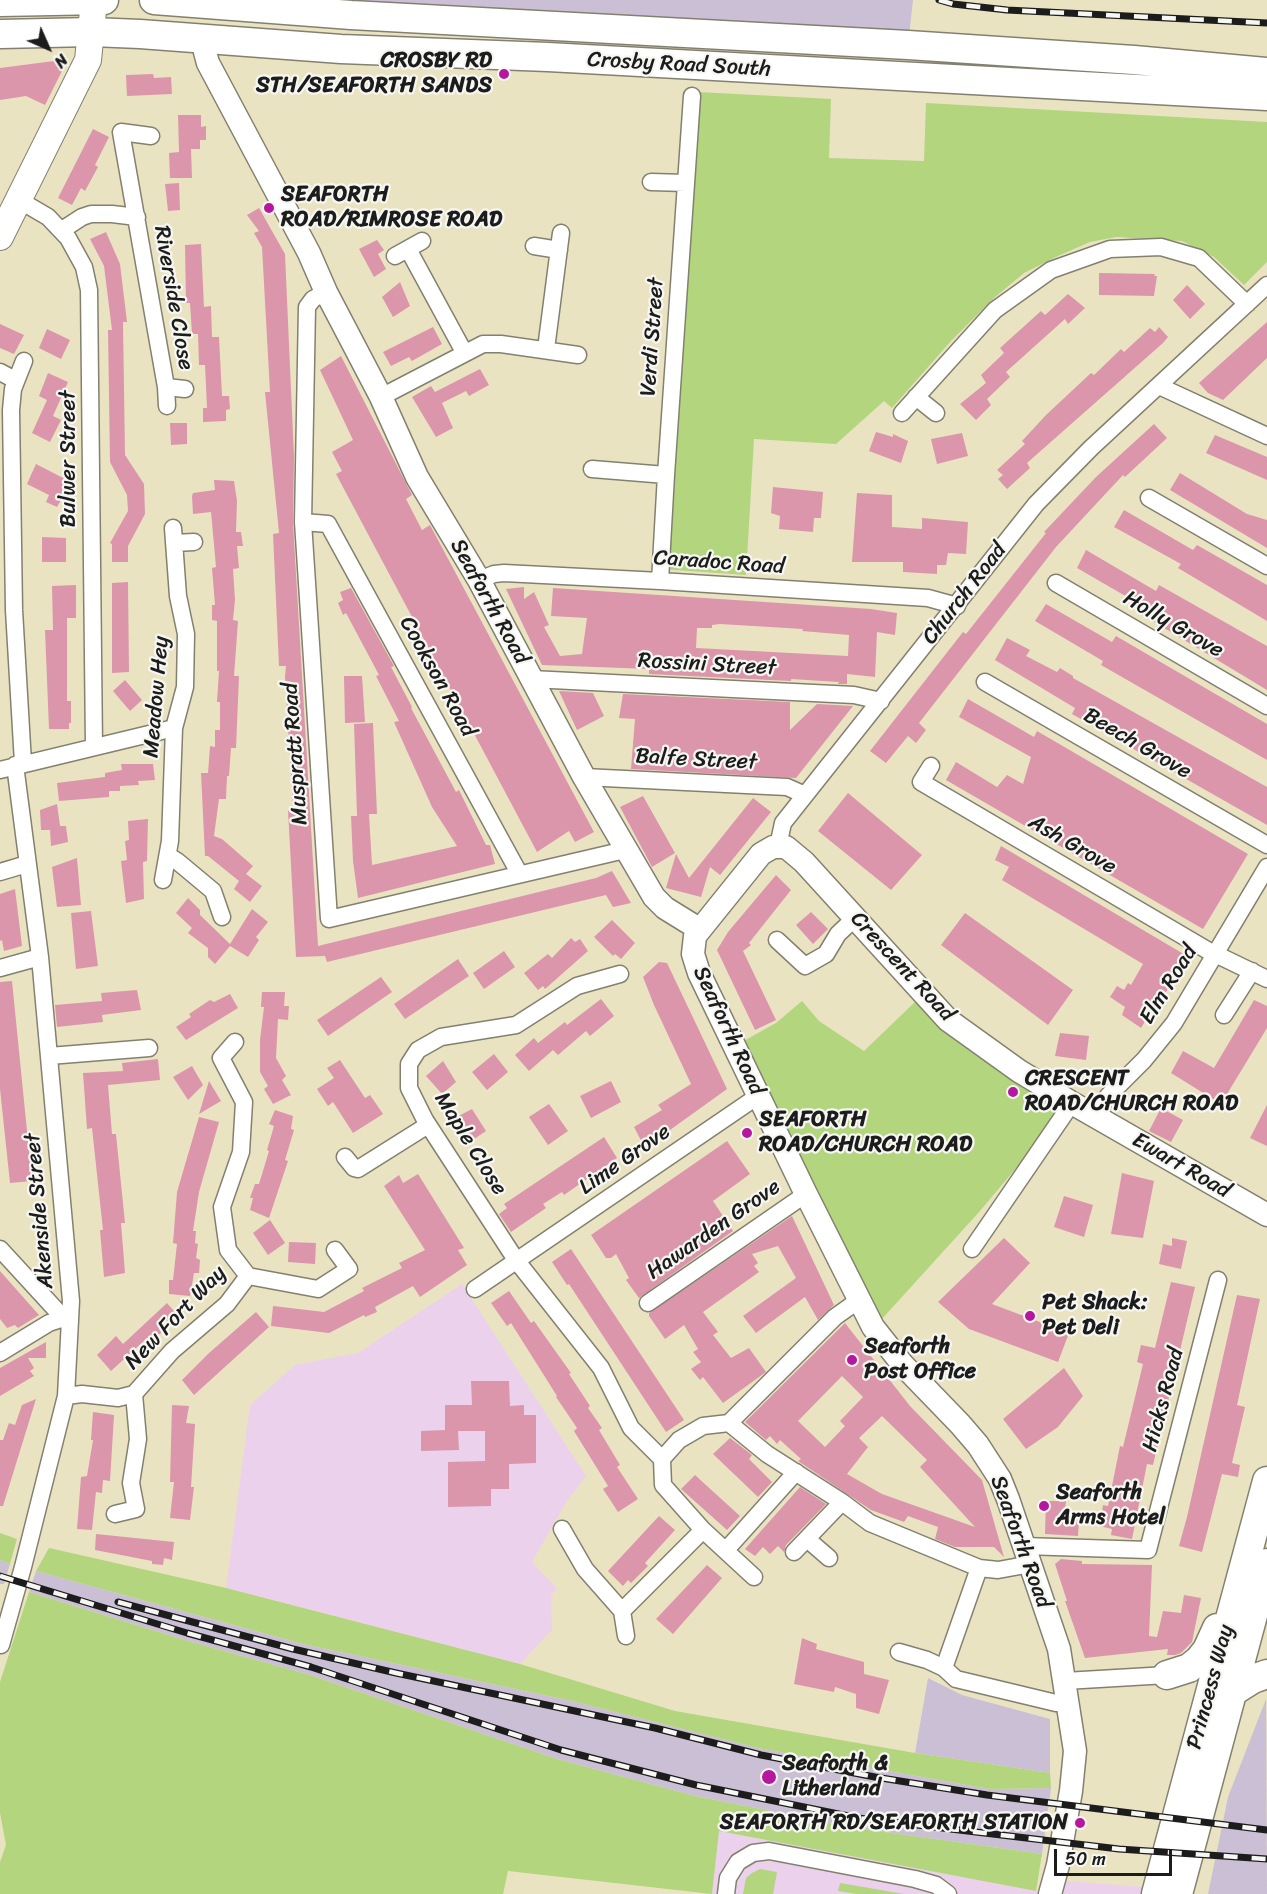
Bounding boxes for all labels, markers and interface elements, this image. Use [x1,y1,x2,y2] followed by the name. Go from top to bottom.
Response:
[18,18,78,78] north arrow
[47,47,75,75] text: N
[587,47,771,83] street label: Crosby Road South
[256,48,492,100] place label: CROSBY RD STH/SEAFORTH SANDS
[497,67,511,81] marker: CROSBY RD STH/SEAFORTH SANDS
[281,182,502,234] place label: SEAFORTH ROAD/RIMROSE ROAD
[262,201,276,215] marker: SEAFORTH ROAD/RIMROSE ROAD
[147,224,199,372] street label: Riverside Close
[636,277,670,397] street label: Verdi Street
[56,390,82,528] street label: Bulwer Street
[444,535,534,669] street label: Seaforth Road
[917,538,1013,650] street label: Church Road
[653,545,785,581] street label: Caradoc Road
[1118,586,1228,664] street label: Holly Grove
[393,612,481,742] street label: Cookson Road
[139,635,175,759] street label: Meadow Hey
[637,648,777,682] street label: Rossini Street
[278,682,314,826] street label: Muspratt Road
[1078,703,1196,785] street label: Beech Grove
[635,744,757,776] street label: Balfe Street
[1023,809,1121,881] street label: Ash Grove
[844,907,960,1027] street label: Crescent Road
[1134,941,1204,1029] street label: Elm Road
[687,962,769,1100] street label: Seaforth Road
[1025,1066,1238,1118] place label: CRESCENT ROAD/CHURCH ROAD
[1006,1085,1020,1099] marker: CRESCENT ROAD/CHURCH ROAD
[428,1088,512,1200] street label: Maple Close
[759,1107,972,1158] place label: SEAFORTH ROAD/CHURCH ROAD
[574,1119,676,1201] street label: Lime Grove
[740,1126,754,1140] marker: SEAFORTH ROAD/CHURCH ROAD
[1127,1127,1235,1205] street label: Ewart Road
[20,1132,60,1290] street label: Akenside Street
[642,1174,786,1286] street label: Hawarden Grove
[120,1260,232,1376] street label: New Fort Way
[1042,1290,1148,1342] place label: Pet Shack: Pet Deli
[1023,1309,1037,1323] marker: Pet Shack: Pet Deli
[864,1334,976,1386] place label: Seaforth Post Office
[1138,1345,1190,1455] street label: Hicks Road
[845,1353,859,1367] marker: Seaforth Post Office
[984,1472,1056,1612] street label: Seaforth Road
[1056,1480,1165,1532] place label: Seaforth Arms Hotel
[1037,1499,1051,1513] marker: Seaforth Arms Hotel
[1182,1622,1240,1752] street label: Princess Way
[782,1751,888,1802] place label: Seaforth & Litherland
[760,1768,778,1786] marker: Seaforth & Litherland
[720,1810,1068,1836] place label: SEAFORTH RD/SEAFORTH STATION
[1073,1816,1087,1830] marker: SEAFORTH RD/SEAFORTH STATION
[1057,1837,1176,1875] scale bar
[1065,1843,1106,1875] text: 50 m

